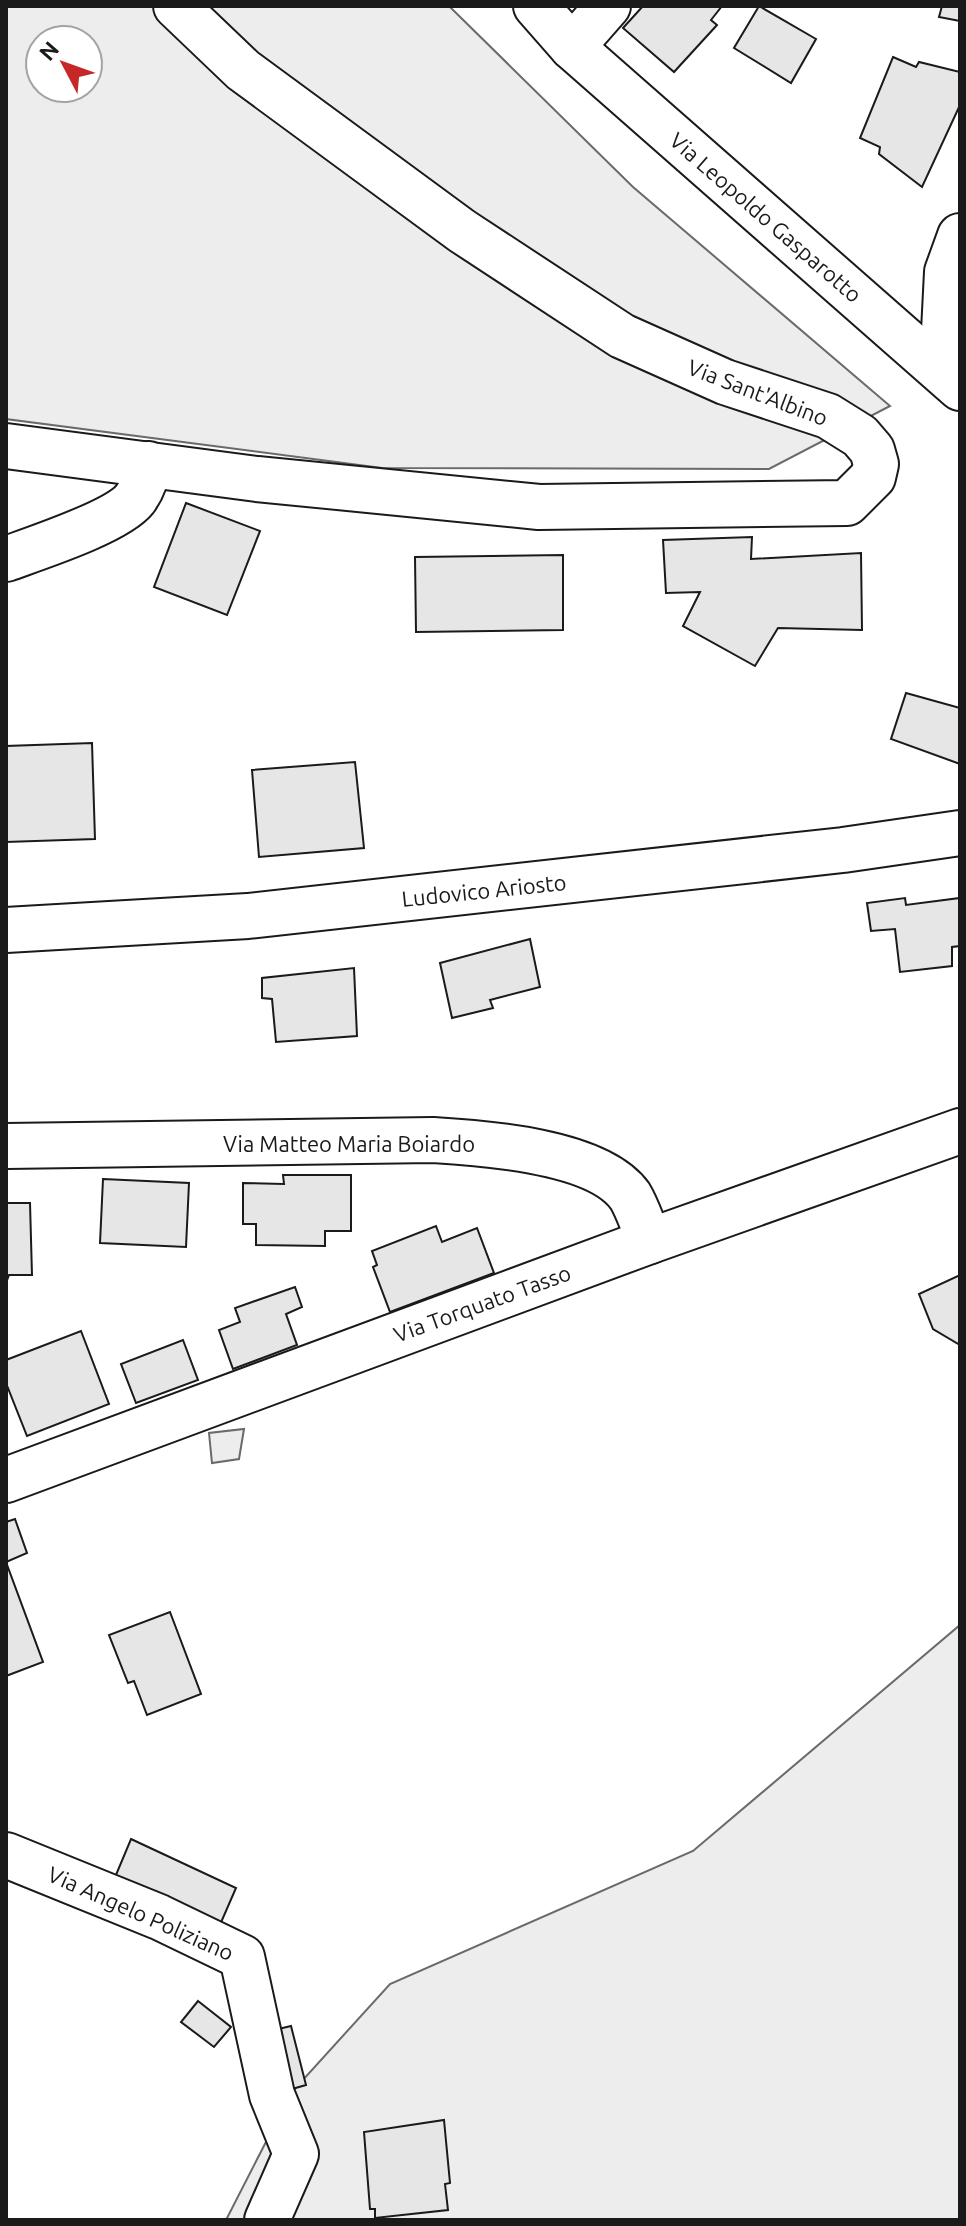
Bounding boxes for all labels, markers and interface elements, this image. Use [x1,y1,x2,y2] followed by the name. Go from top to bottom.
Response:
[24,24,104,104] north arrow
[34,36,63,65] text: N
[665,127,867,307] street label: Via Leopoldo Gasparotto
[684,354,832,430] street label: Via Sant'Albino
[400,869,568,911] street label: Ludovico Ariosto
[223,1131,475,1156] street label: Via Matteo Maria Boiardo
[390,1259,574,1347] street label: Via Torquato Tasso
[44,1861,238,1965] street label: Via Angelo Poliziano

